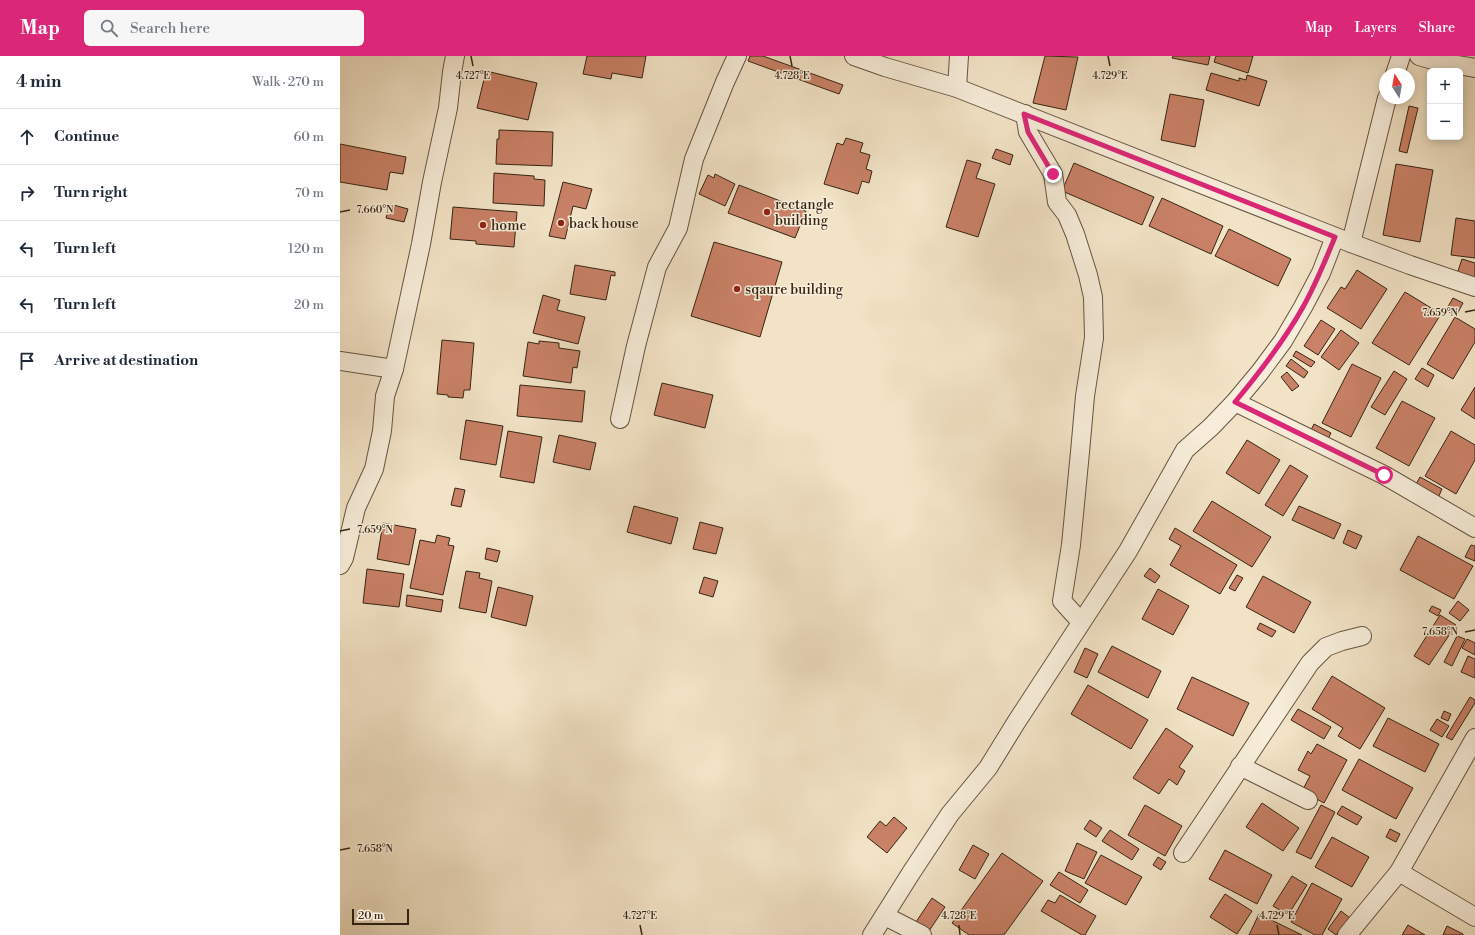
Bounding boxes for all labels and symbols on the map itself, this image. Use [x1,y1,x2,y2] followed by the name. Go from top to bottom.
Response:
[1379,68,1415,104] north arrow
[456,70,490,82] text: 4.727°E
[774,70,810,82] text: 4.728°E
[1092,70,1128,82] text: 4.729°E
[1044,165,1062,183] route end
[775,196,834,230] place label: rectangle building
[357,204,394,216] text: 7.660°N
[762,207,772,217] marker: rectangle building
[569,215,639,233] place label: back house
[491,217,527,235] place label: home
[556,218,566,228] marker: back house
[478,220,488,230] marker: home
[745,281,844,299] place label: sqaure building
[732,284,742,294] marker: sqaure building
[1422,307,1458,319] text: 7.659°N
[1375,466,1393,484] route start
[357,524,393,536] text: 7.659°N
[1422,626,1458,638] text: 7.658°N
[357,843,393,855] text: 7.658°N
[352,907,409,926] scale bar
[623,910,657,922] text: 4.727°E
[941,910,977,922] text: 4.728°E
[1259,910,1295,922] text: 4.729°E

